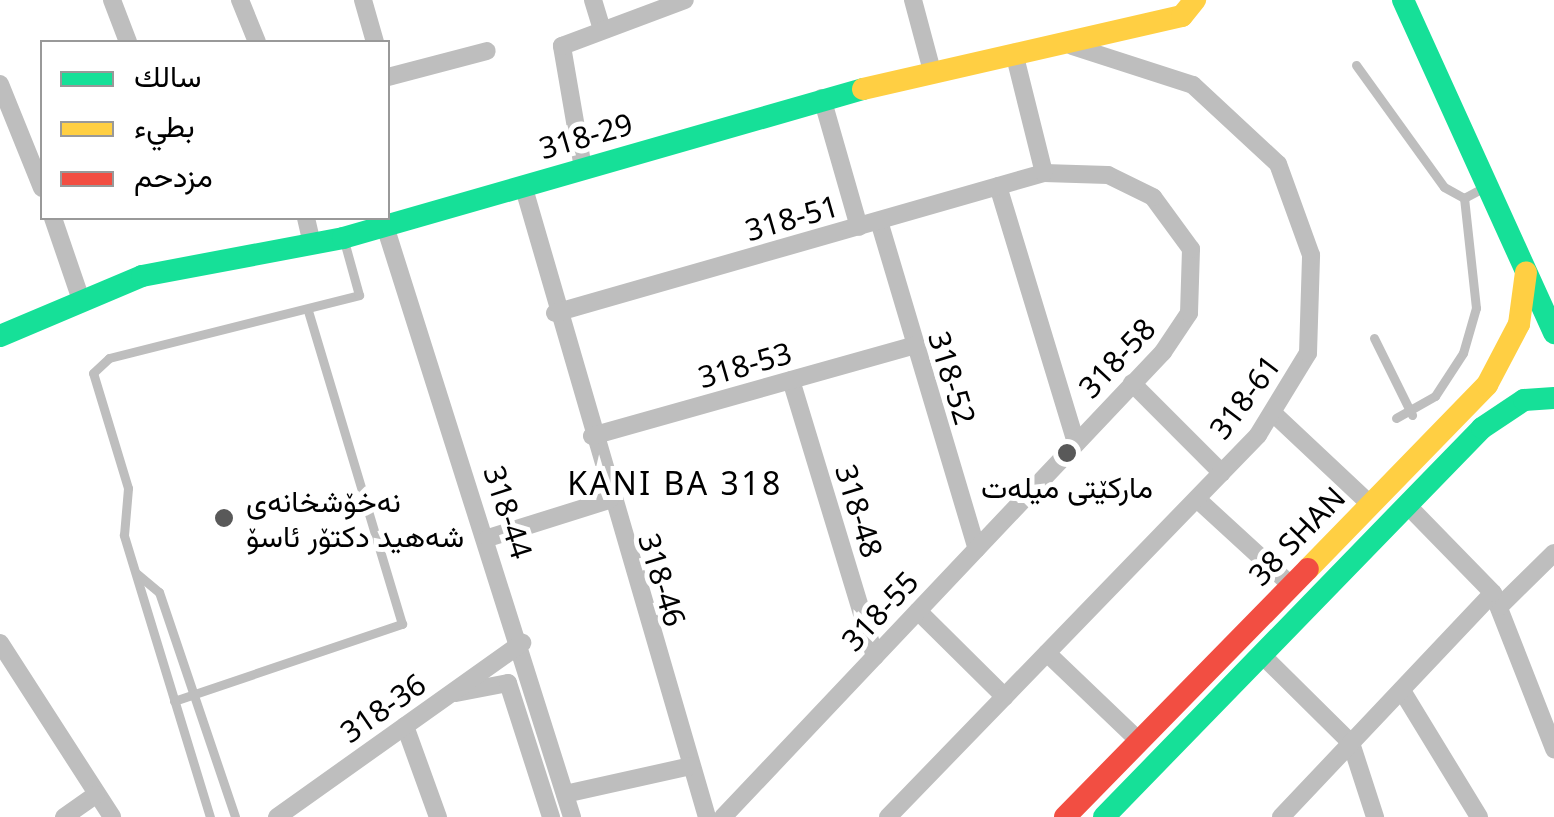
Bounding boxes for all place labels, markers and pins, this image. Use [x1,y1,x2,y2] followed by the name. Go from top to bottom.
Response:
[1056,442,1078,464] marker: مارکێتی میلەت
[981,469,1153,505] place label: مارکێتی میلەت
[246,483,464,554] place label: نەخۆشخانەی شەهید دکتۆر ئاسۆ
[211,505,237,531] marker: نەخۆشخانەی شەهید دکتۆر ئاسۆ

